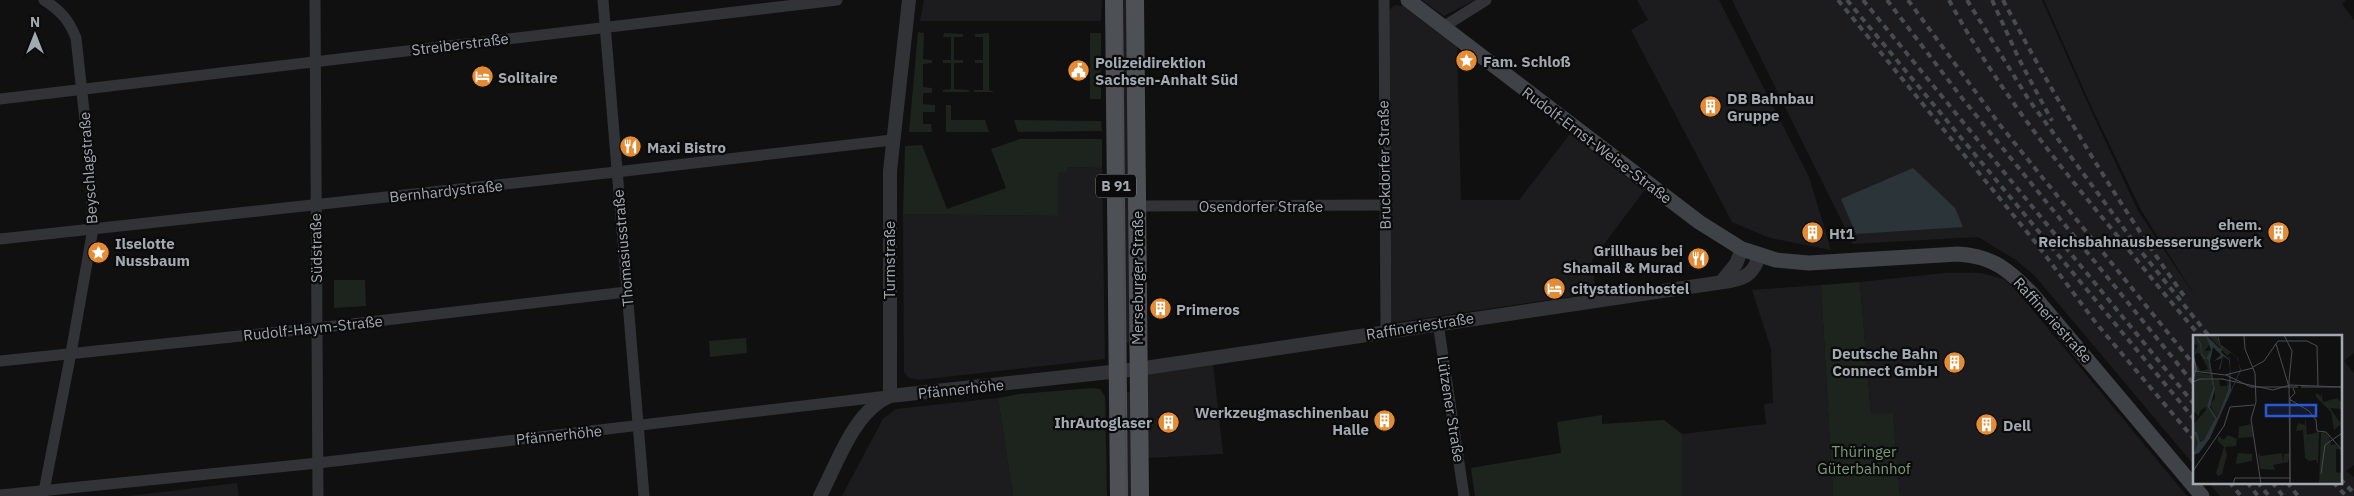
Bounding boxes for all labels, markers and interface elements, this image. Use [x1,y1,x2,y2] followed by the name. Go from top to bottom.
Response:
[10,10,60,60] north arrow
[30,13,40,31] text: N
[410,29,510,59] street label: Streiberstraße
[1455,49,1479,73] place icon: Fam. Schloß
[1483,52,1571,71] place label: Fam. Schloß
[1095,53,1238,89] place label: Polizeidirektion Sachsen-Anhalt Süd
[1067,59,1091,83] public building icon: Polizeidirektion Sachsen-Anhalt Süd
[470,65,494,89] hotel icon: Solitaire
[498,68,558,87] place label: Solitaire
[1518,82,1676,208] street label: Rudolf-Ernst-Weise-Straße
[1727,89,1814,125] place label: DB Bahnbau Gruppe
[1699,95,1723,119] building icon: DB Bahnbau Gruppe
[1373,100,1395,230] street label: Bruckdorfer Straße
[75,111,101,225] street label: Beyschlagstraße
[619,135,643,159] restaurant icon: Maxi Bistro
[647,138,726,157] place label: Maxi Bistro
[1096,175,1136,198] road number: B 91
[388,176,504,206] street label: Bernhardystraße
[608,189,638,307] street label: Thomasiusstraße
[1199,197,1323,216] street label: Osendorfer Straße
[1128,211,1147,345] street label: Merseburger Straße
[306,213,326,283] street label: Südstraße
[2038,215,2262,251] place label: ehem. Reichsbahnausbesserungswerk
[880,221,899,299] street label: Turmstraße
[1801,221,1825,245] building icon: Ht1
[2266,221,2290,245] building icon: ehem. Reichsbahnausbesserungswerk
[1829,224,1855,243] place label: Ht1
[115,234,190,270] place label: Ilselotte Nussbaum
[87,240,111,264] place icon: Ilselotte Nussbaum
[1563,241,1683,277] place label: Grillhaus bei Shamail & Murad
[1687,247,1711,271] restaurant icon: Grillhaus bei Shamail & Murad
[2010,273,2096,367] street label: Raffineriestraße
[1543,276,1567,300] hotel icon: citystationhostel
[1571,279,1690,298] place label: citystationhostel
[1148,297,1172,321] building icon: Primeros
[1176,300,1240,319] place label: Primeros
[1365,308,1475,344] street label: Raffineriestraße
[242,311,384,345] street label: Rudolf-Haym-Straße
[2193,335,2342,484] inset map
[1832,344,1938,380] place label: Deutsche Bahn Connect GmbH
[1942,350,1966,374] building icon: Deutsche Bahn Connect GmbH
[1433,355,1469,463] street label: Lützener Straße
[917,375,1005,403] street label: Pfännerhöhe
[1195,403,1369,439] place label: Werkzeugmaschinenbau Halle
[1373,409,1397,433] building icon: Werkzeugmaschinenbau Halle
[1156,410,1180,434] building icon: IhrAutoglaser
[1054,413,1152,432] place label: IhrAutoglaser
[1975,413,1999,437] building icon: Dell
[2003,416,2031,435] place label: Dell
[515,421,603,449] street label: Pfännerhöhe
[1817,442,1911,478] park label: Thüringer Güterbahnhof

